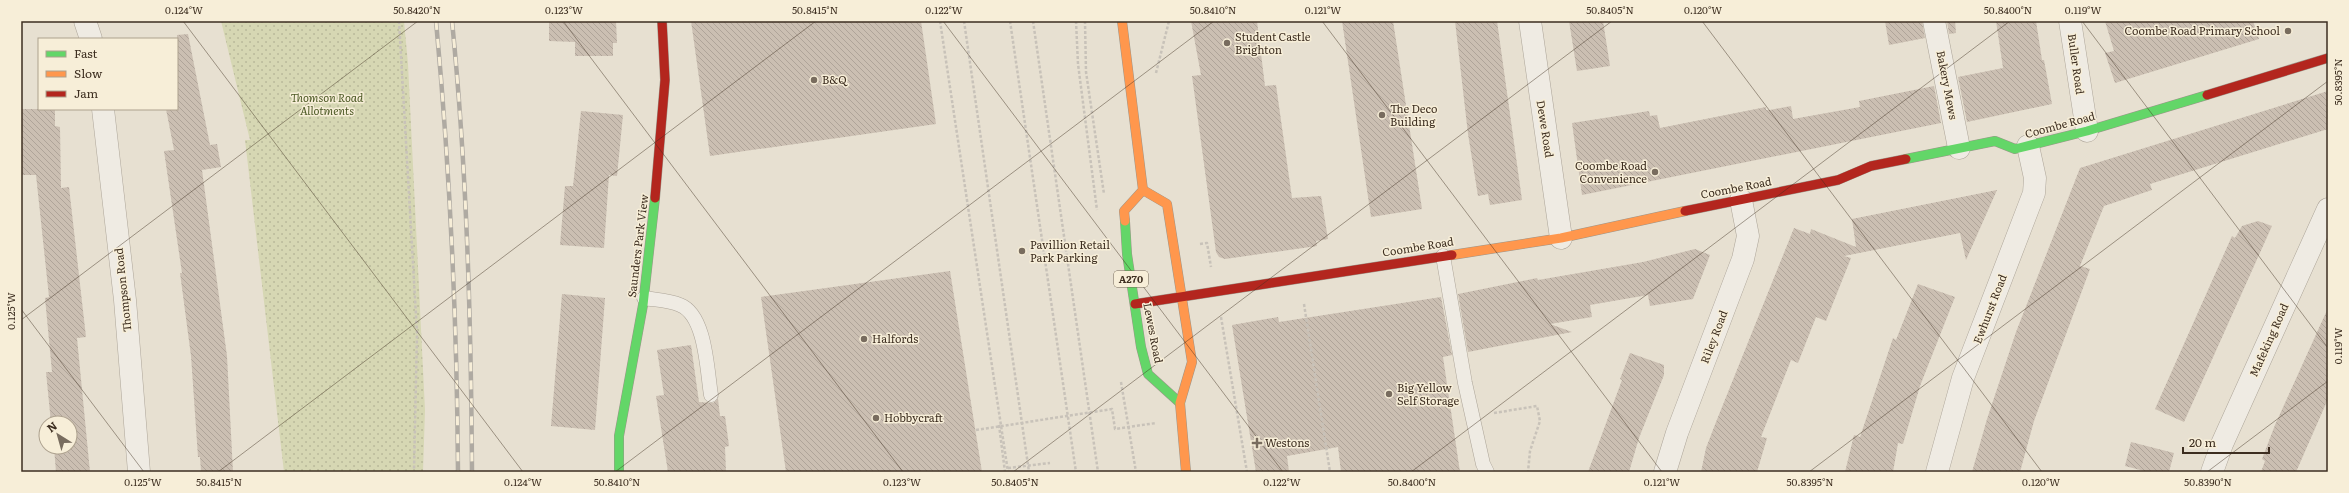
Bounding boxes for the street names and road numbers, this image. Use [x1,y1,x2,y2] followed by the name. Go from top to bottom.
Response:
[2065,32,2089,96] street label: Buller Road
[1933,49,1963,121] street label: Bakery Mews
[1534,99,1558,159] street label: Dewe Road
[2023,107,2097,141] street label: Coombe Road
[1699,172,1773,202] street label: Coombe Road
[623,193,651,298] street label: Saunders Park View
[1381,232,1455,260] street label: Coombe Road
[110,247,134,333] street label: Thompson Road
[1114,271,1148,287] road number: A270
[1968,271,2010,346] street label: Ewhurst Road
[2245,300,2292,379] street label: Mafeking Road
[1140,301,1168,365] street label: Lewes Road
[1696,307,1731,366] street label: Riley Road

